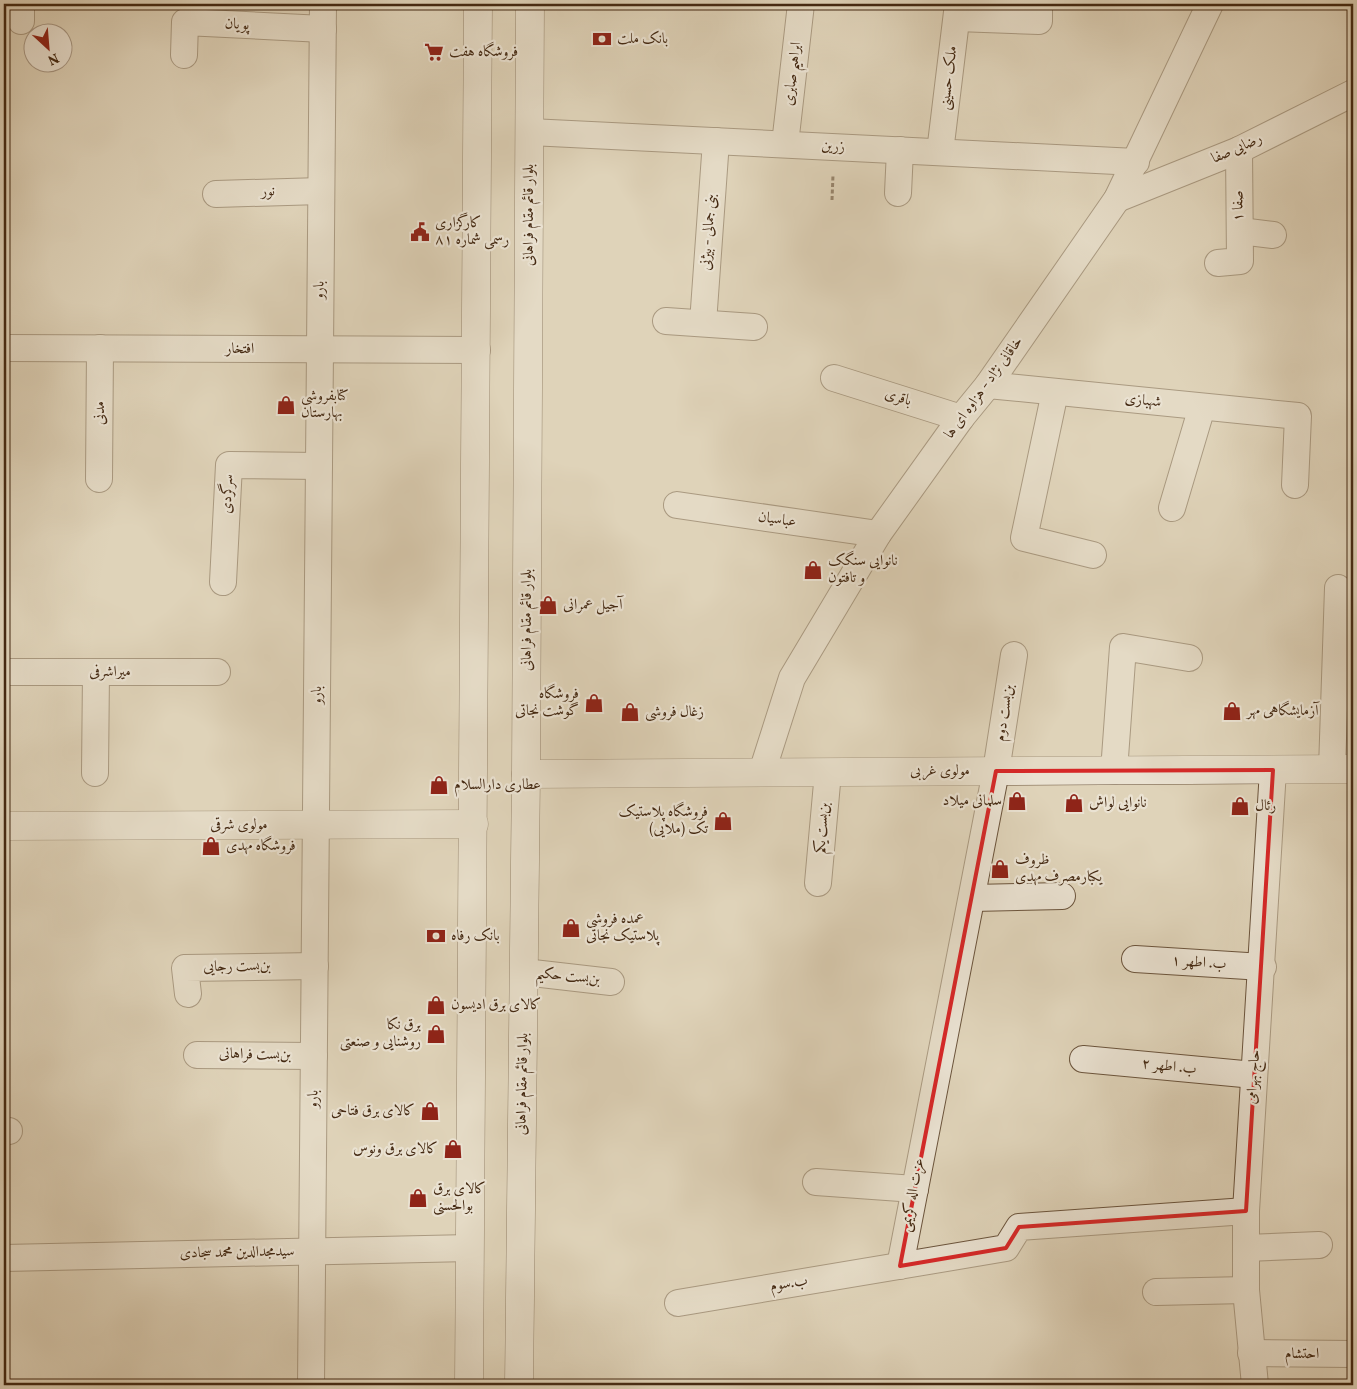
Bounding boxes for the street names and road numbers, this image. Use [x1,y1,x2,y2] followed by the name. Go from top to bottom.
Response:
[224,14,251,36] street label: پویان
[779,41,810,108] street label: ابراهیم صابری
[935,45,963,111] street label: ملک حسینی
[1208,129,1266,169] street label: رضایی صفا
[821,136,845,158] street label: زرین
[519,164,541,266] street label: بلوار قائم مقام فراهانی
[259,181,276,203] street label: نور
[1228,190,1250,222] street label: صفا ۱
[696,193,722,271] street label: بنی جمالی - بیژنی
[309,281,331,301] street label: بارو
[940,333,1028,443] street label: خاقانی نژاد - هزاوه ای ها
[224,339,254,360] street label: افتخار
[882,384,914,412] street label: باقری
[1124,389,1162,413] street label: شهبازی
[90,401,111,425] street label: مدنی
[215,473,240,514] street label: سرگردی
[756,507,798,533] street label: عباسیان
[517,569,539,671] street label: بلوار قائم مقام فراهانی
[89,662,131,683] street label: میراشرفی
[990,683,1021,743] street label: بن‌بست دوم
[307,686,328,706] street label: بارو
[910,761,970,782] street label: مولوی غربی
[810,801,838,855] street label: بن‌بست یکم
[210,815,268,836] street label: مولوی شرقی
[1171,951,1227,975] street label: ب. اطهر ۱
[203,956,271,978] street label: بن‌بست رجایی
[535,963,601,994] street label: بن‌بست حکیم
[512,1033,535,1135] street label: بلوار قائم مقام فراهانی
[219,1044,291,1066] street label: بن‌بست فراهانی
[1242,1049,1267,1105] street label: حاج بهرامی
[1141,1054,1198,1080] street label: ب. اطهر ۲
[303,1090,325,1110] street label: بارو
[896,1156,930,1234] street label: عزت اله کریمی
[179,1241,295,1265] street label: سیدمجدالدین محمد سجادی
[769,1271,810,1298] street label: ب.سوم
[1285,1344,1319,1366] street label: احتشام

